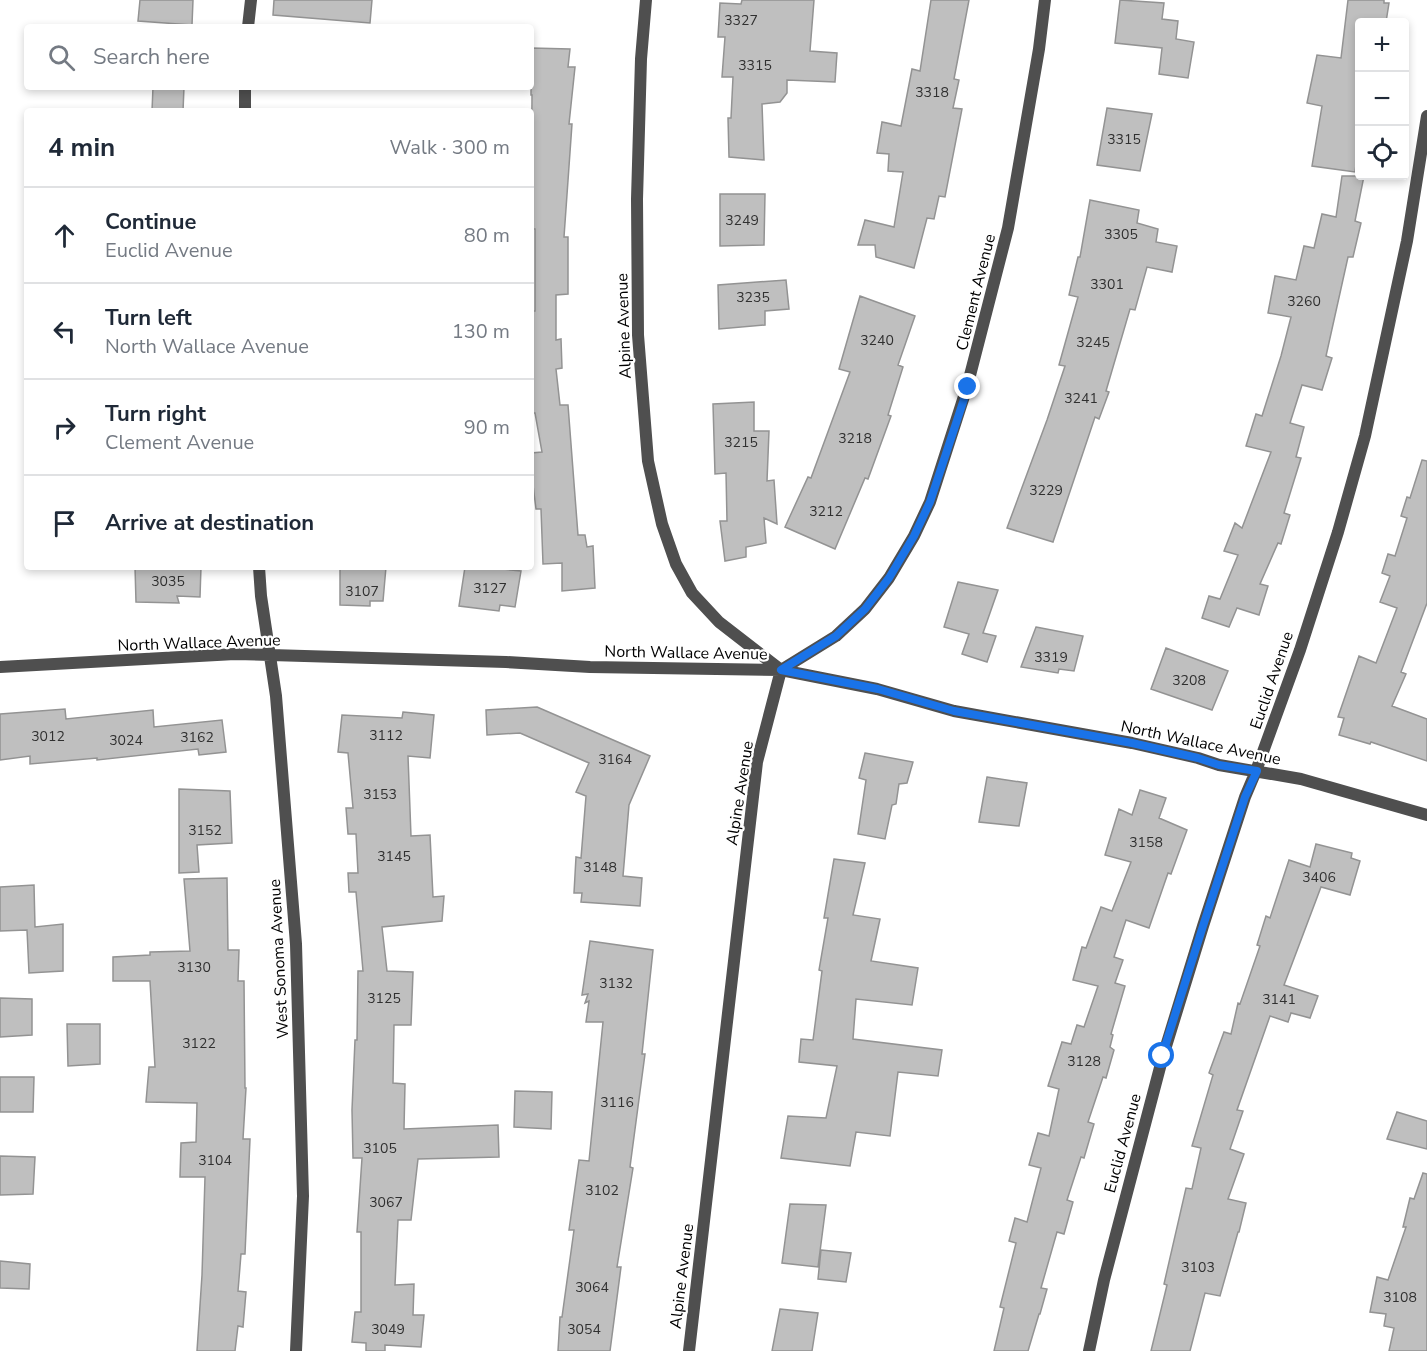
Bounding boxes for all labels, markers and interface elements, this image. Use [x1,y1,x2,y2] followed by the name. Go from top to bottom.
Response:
[724,11,758,30] house number: 3327
[1355,18,1409,180] map controls
[1355,18,1409,72] button: +
[24,24,534,90] search box
[45,41,78,74] icon: search
[93,42,210,72] text: Search here
[738,56,772,75] house number: 3315
[1355,72,1409,126] button: −
[915,83,949,102] house number: 3318
[1355,126,1409,180] button: locate
[48,130,115,165] text: 4 min
[1107,130,1141,149] house number: 3315
[390,134,510,161] text: Walk · 300 m
[105,207,196,237] text: Continue
[725,211,759,230] house number: 3249
[48,219,81,252] icon: ahead
[464,222,510,249] text: 80 m
[1104,225,1138,244] house number: 3305
[951,232,1001,353] street label: Clement Avenue
[105,237,233,264] text: Euclid Avenue
[611,273,637,379] street label: Alpine Avenue
[1090,275,1124,294] house number: 3301
[736,288,770,307] house number: 3235
[1287,292,1321,311] house number: 3260
[105,303,192,333] text: Turn left
[48,315,81,348] icon: left
[452,318,510,345] text: 130 m
[860,331,894,350] house number: 3240
[105,333,309,360] text: North Wallace Avenue
[1076,333,1110,352] house number: 3245
[954,373,980,399] route end
[1064,389,1098,408] house number: 3241
[105,399,206,429] text: Turn right
[48,411,81,444] icon: right
[464,414,510,441] text: 90 m
[105,429,254,456] text: Clement Avenue
[838,429,872,448] house number: 3218
[724,433,758,452] house number: 3215
[1029,481,1063,500] house number: 3229
[809,502,843,521] house number: 3212
[48,507,81,540] icon: arrive
[105,508,314,538] text: Arrive at destination
[151,572,185,591] house number: 3035
[473,579,507,598] house number: 3127
[345,582,379,601] house number: 3107
[1245,628,1299,732] street label: Euclid Avenue
[117,629,281,657] street label: North Wallace Avenue
[604,641,768,665] street label: North Wallace Avenue
[1034,648,1068,667] house number: 3319
[1172,671,1206,690] house number: 3208
[1119,715,1283,771] street label: North Wallace Avenue
[369,726,403,745] house number: 3112
[31,727,65,746] house number: 3012
[180,728,214,747] house number: 3162
[109,731,143,750] house number: 3024
[721,739,759,847] street label: Alpine Avenue
[598,750,632,769] house number: 3164
[363,785,397,804] house number: 3153
[188,821,222,840] house number: 3152
[1129,833,1163,852] house number: 3158
[377,847,411,866] house number: 3145
[583,858,617,877] house number: 3148
[1302,868,1336,887] house number: 3406
[264,878,294,1039] street label: West Sonoma Avenue
[177,958,211,977] house number: 3130
[599,974,633,993] house number: 3132
[367,989,401,1008] house number: 3125
[1262,990,1296,1009] house number: 3141
[182,1034,216,1053] house number: 3122
[1148,1042,1174,1068] route start
[1067,1052,1101,1071] house number: 3128
[1099,1091,1147,1195] street label: Euclid Avenue
[600,1093,634,1112] house number: 3116
[363,1139,397,1158] house number: 3105
[198,1151,232,1170] house number: 3104
[585,1181,619,1200] house number: 3102
[369,1193,403,1212] house number: 3067
[665,1222,699,1330] street label: Alpine Avenue
[1181,1258,1215,1277] house number: 3103
[575,1278,609,1297] house number: 3064
[1383,1288,1417,1307] house number: 3108
[371,1320,405,1339] house number: 3049
[567,1320,601,1339] house number: 3054

